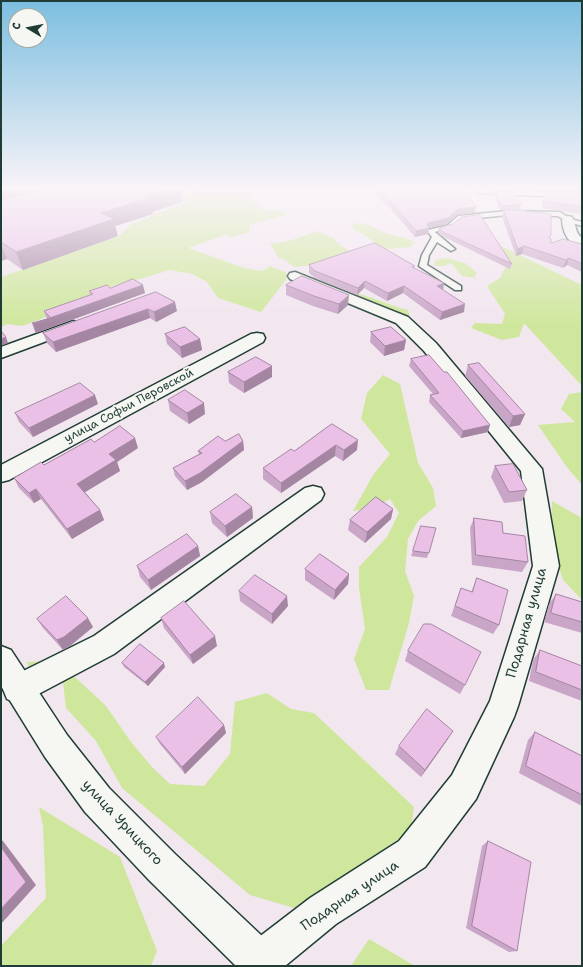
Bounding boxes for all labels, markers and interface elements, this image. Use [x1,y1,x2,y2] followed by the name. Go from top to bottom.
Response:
[8,8,48,48] north arrow
[9,21,25,31] text: С
[62,366,196,446] street label: улица Софьи Перовской
[503,566,551,680] street label: Подарная улица
[78,777,166,869] street label: улица Урицкого
[298,857,402,935] street label: Подарная улица

